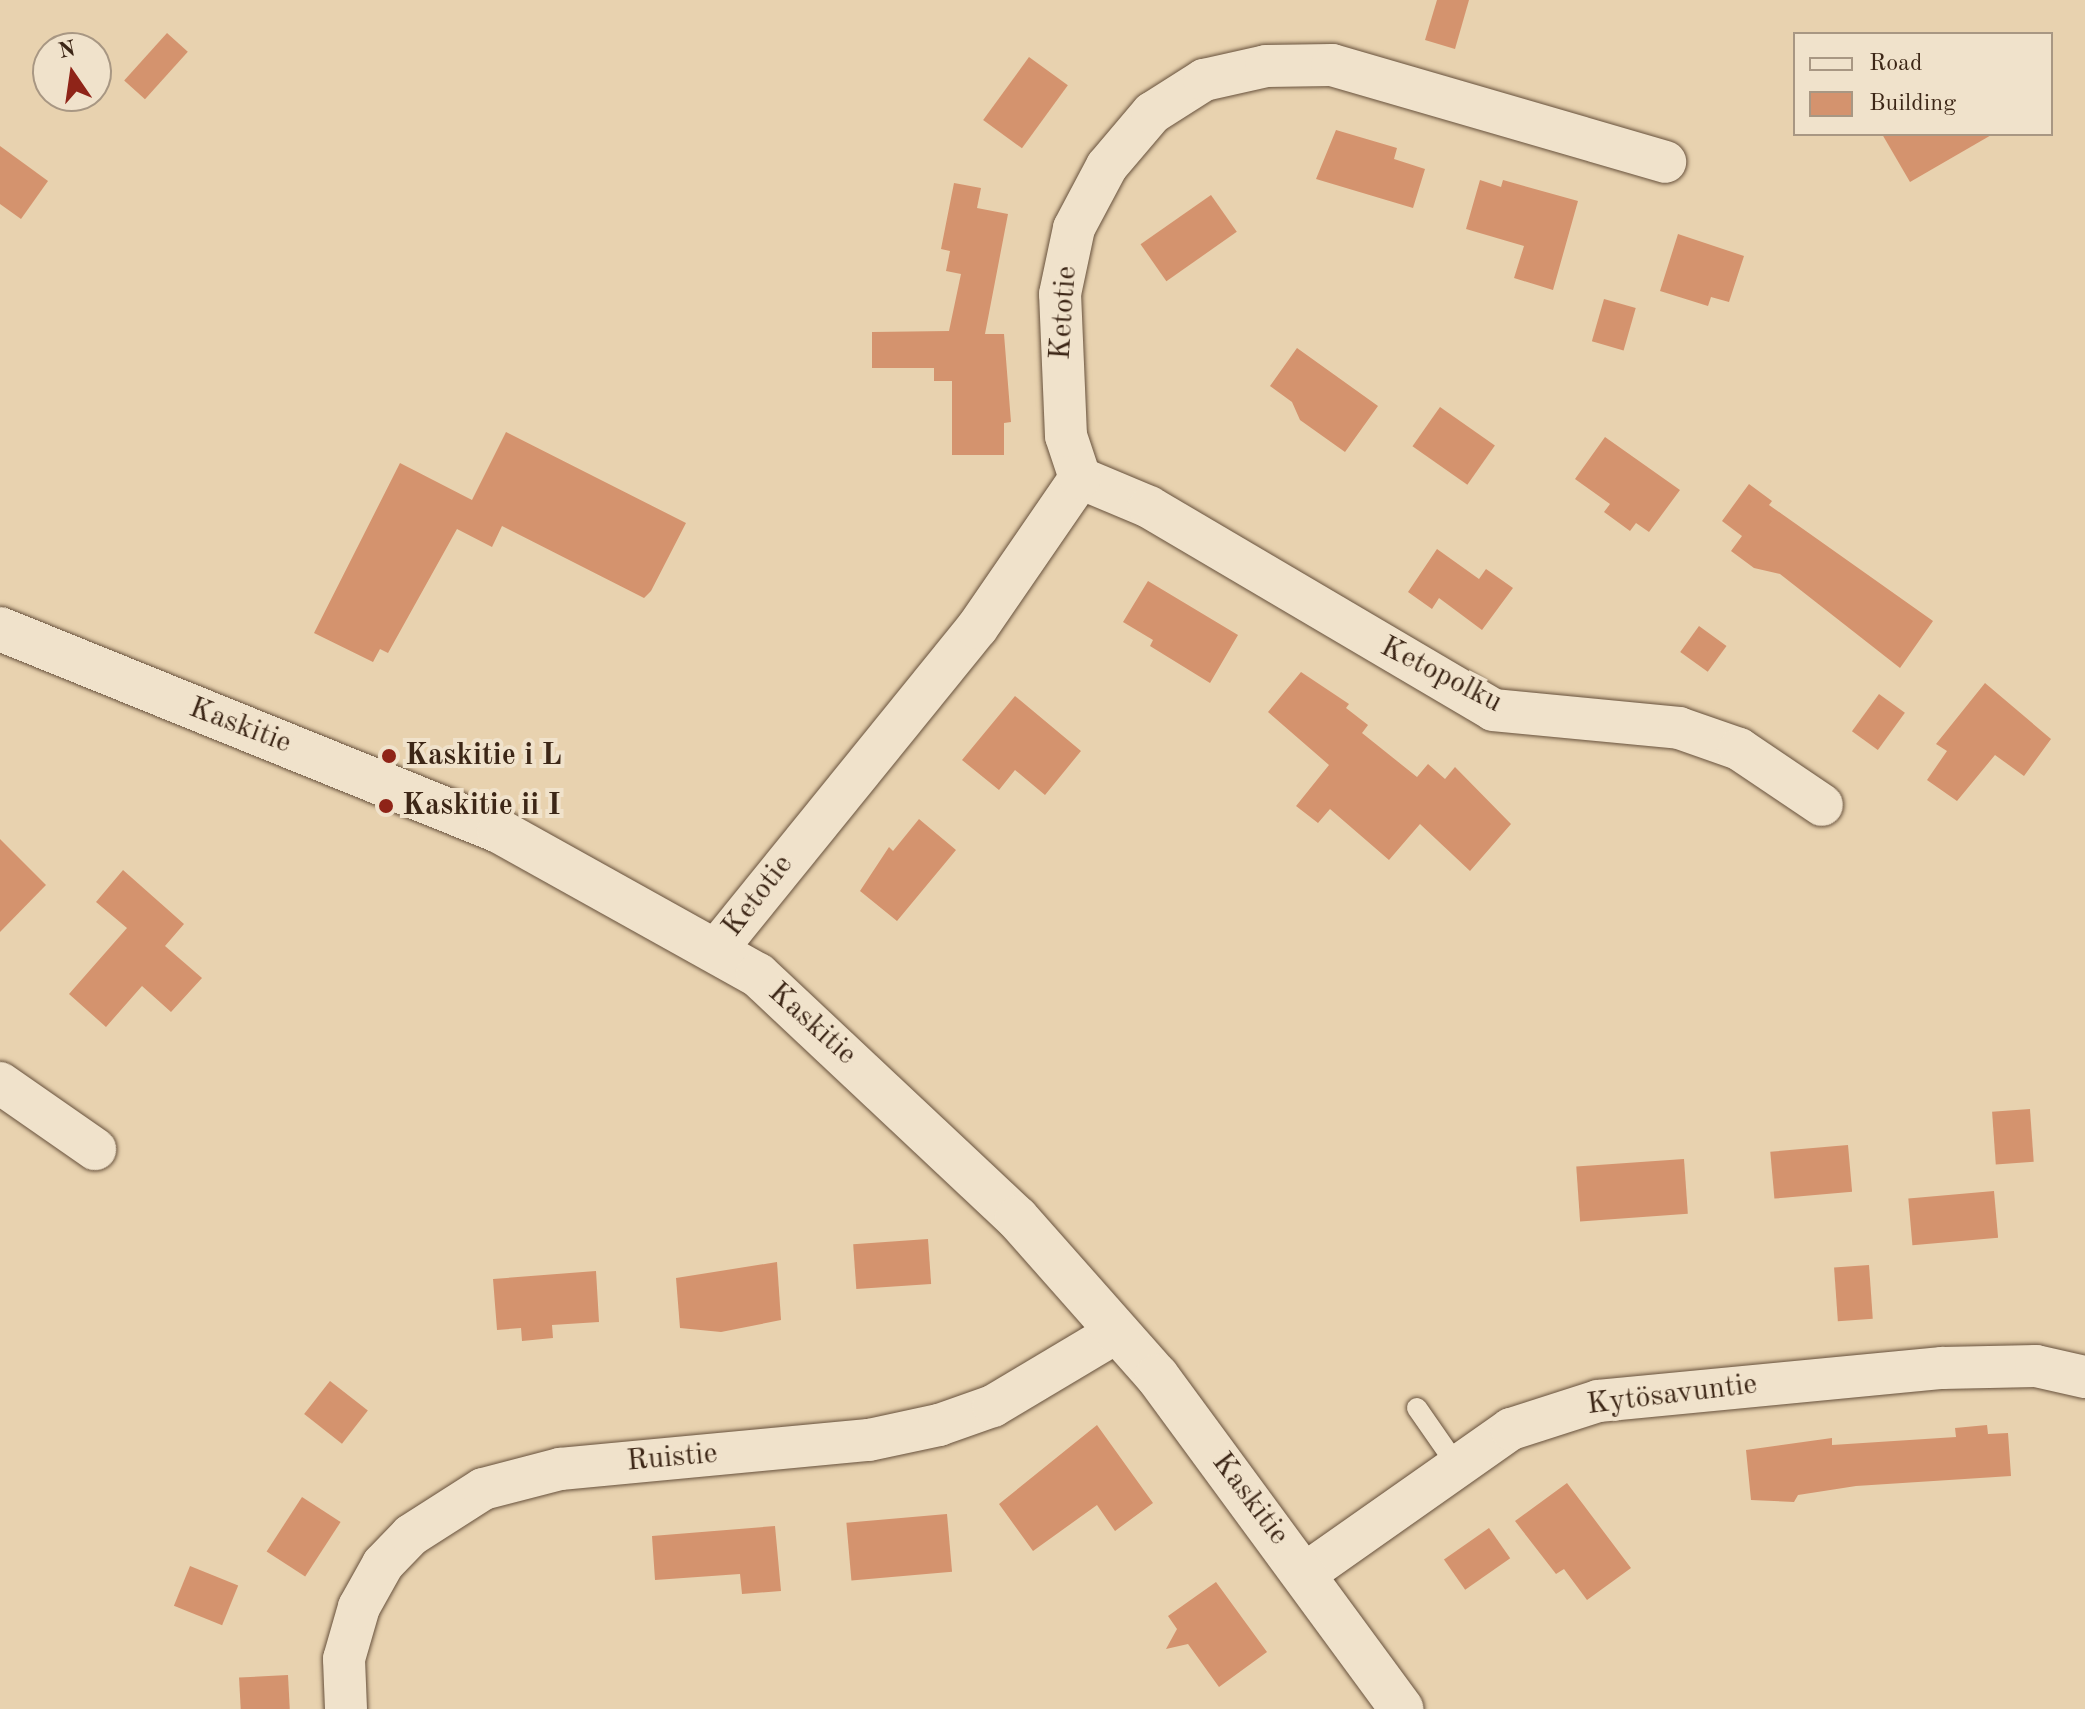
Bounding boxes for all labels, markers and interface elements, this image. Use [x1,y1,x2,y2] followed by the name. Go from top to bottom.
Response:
[32,32,112,112] north arrow
[1793,32,2053,136] legend
[56,38,78,63] text: N
[1869,52,1922,76] text: Road
[1869,92,1956,116] text: Building
[1043,265,1085,361] street label: Ketotie
[1374,629,1508,721] street label: Ketopolku
[184,690,296,762] street label: Kaskitie
[405,738,562,774] place label: Kaskitie i L
[380,747,398,765] marker: Kaskitie i L
[402,788,561,824] place label: Kaskitie ii I
[377,797,395,815] marker: Kaskitie ii I
[715,848,801,944] street label: Ketotie
[760,975,864,1073] street label: Kaskitie
[1585,1367,1759,1423] street label: Kytösavuntie
[625,1436,719,1480] street label: Ruistie
[1204,1446,1296,1552] street label: Kaskitie

